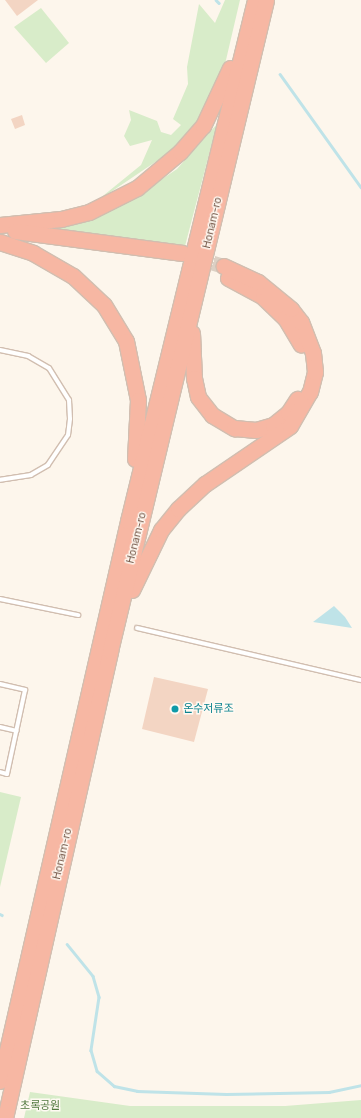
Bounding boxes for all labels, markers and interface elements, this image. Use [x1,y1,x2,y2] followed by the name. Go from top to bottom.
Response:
[201,196,225,250] street label: Honam-ro
[124,511,150,565] street label: Honam-ro
[183,702,234,716] place label: 온수저류조
[170,704,180,714] marker: 온수저류조
[51,827,75,881] street label: Honam-ro
[20,1099,60,1113] park label: 초록공원

